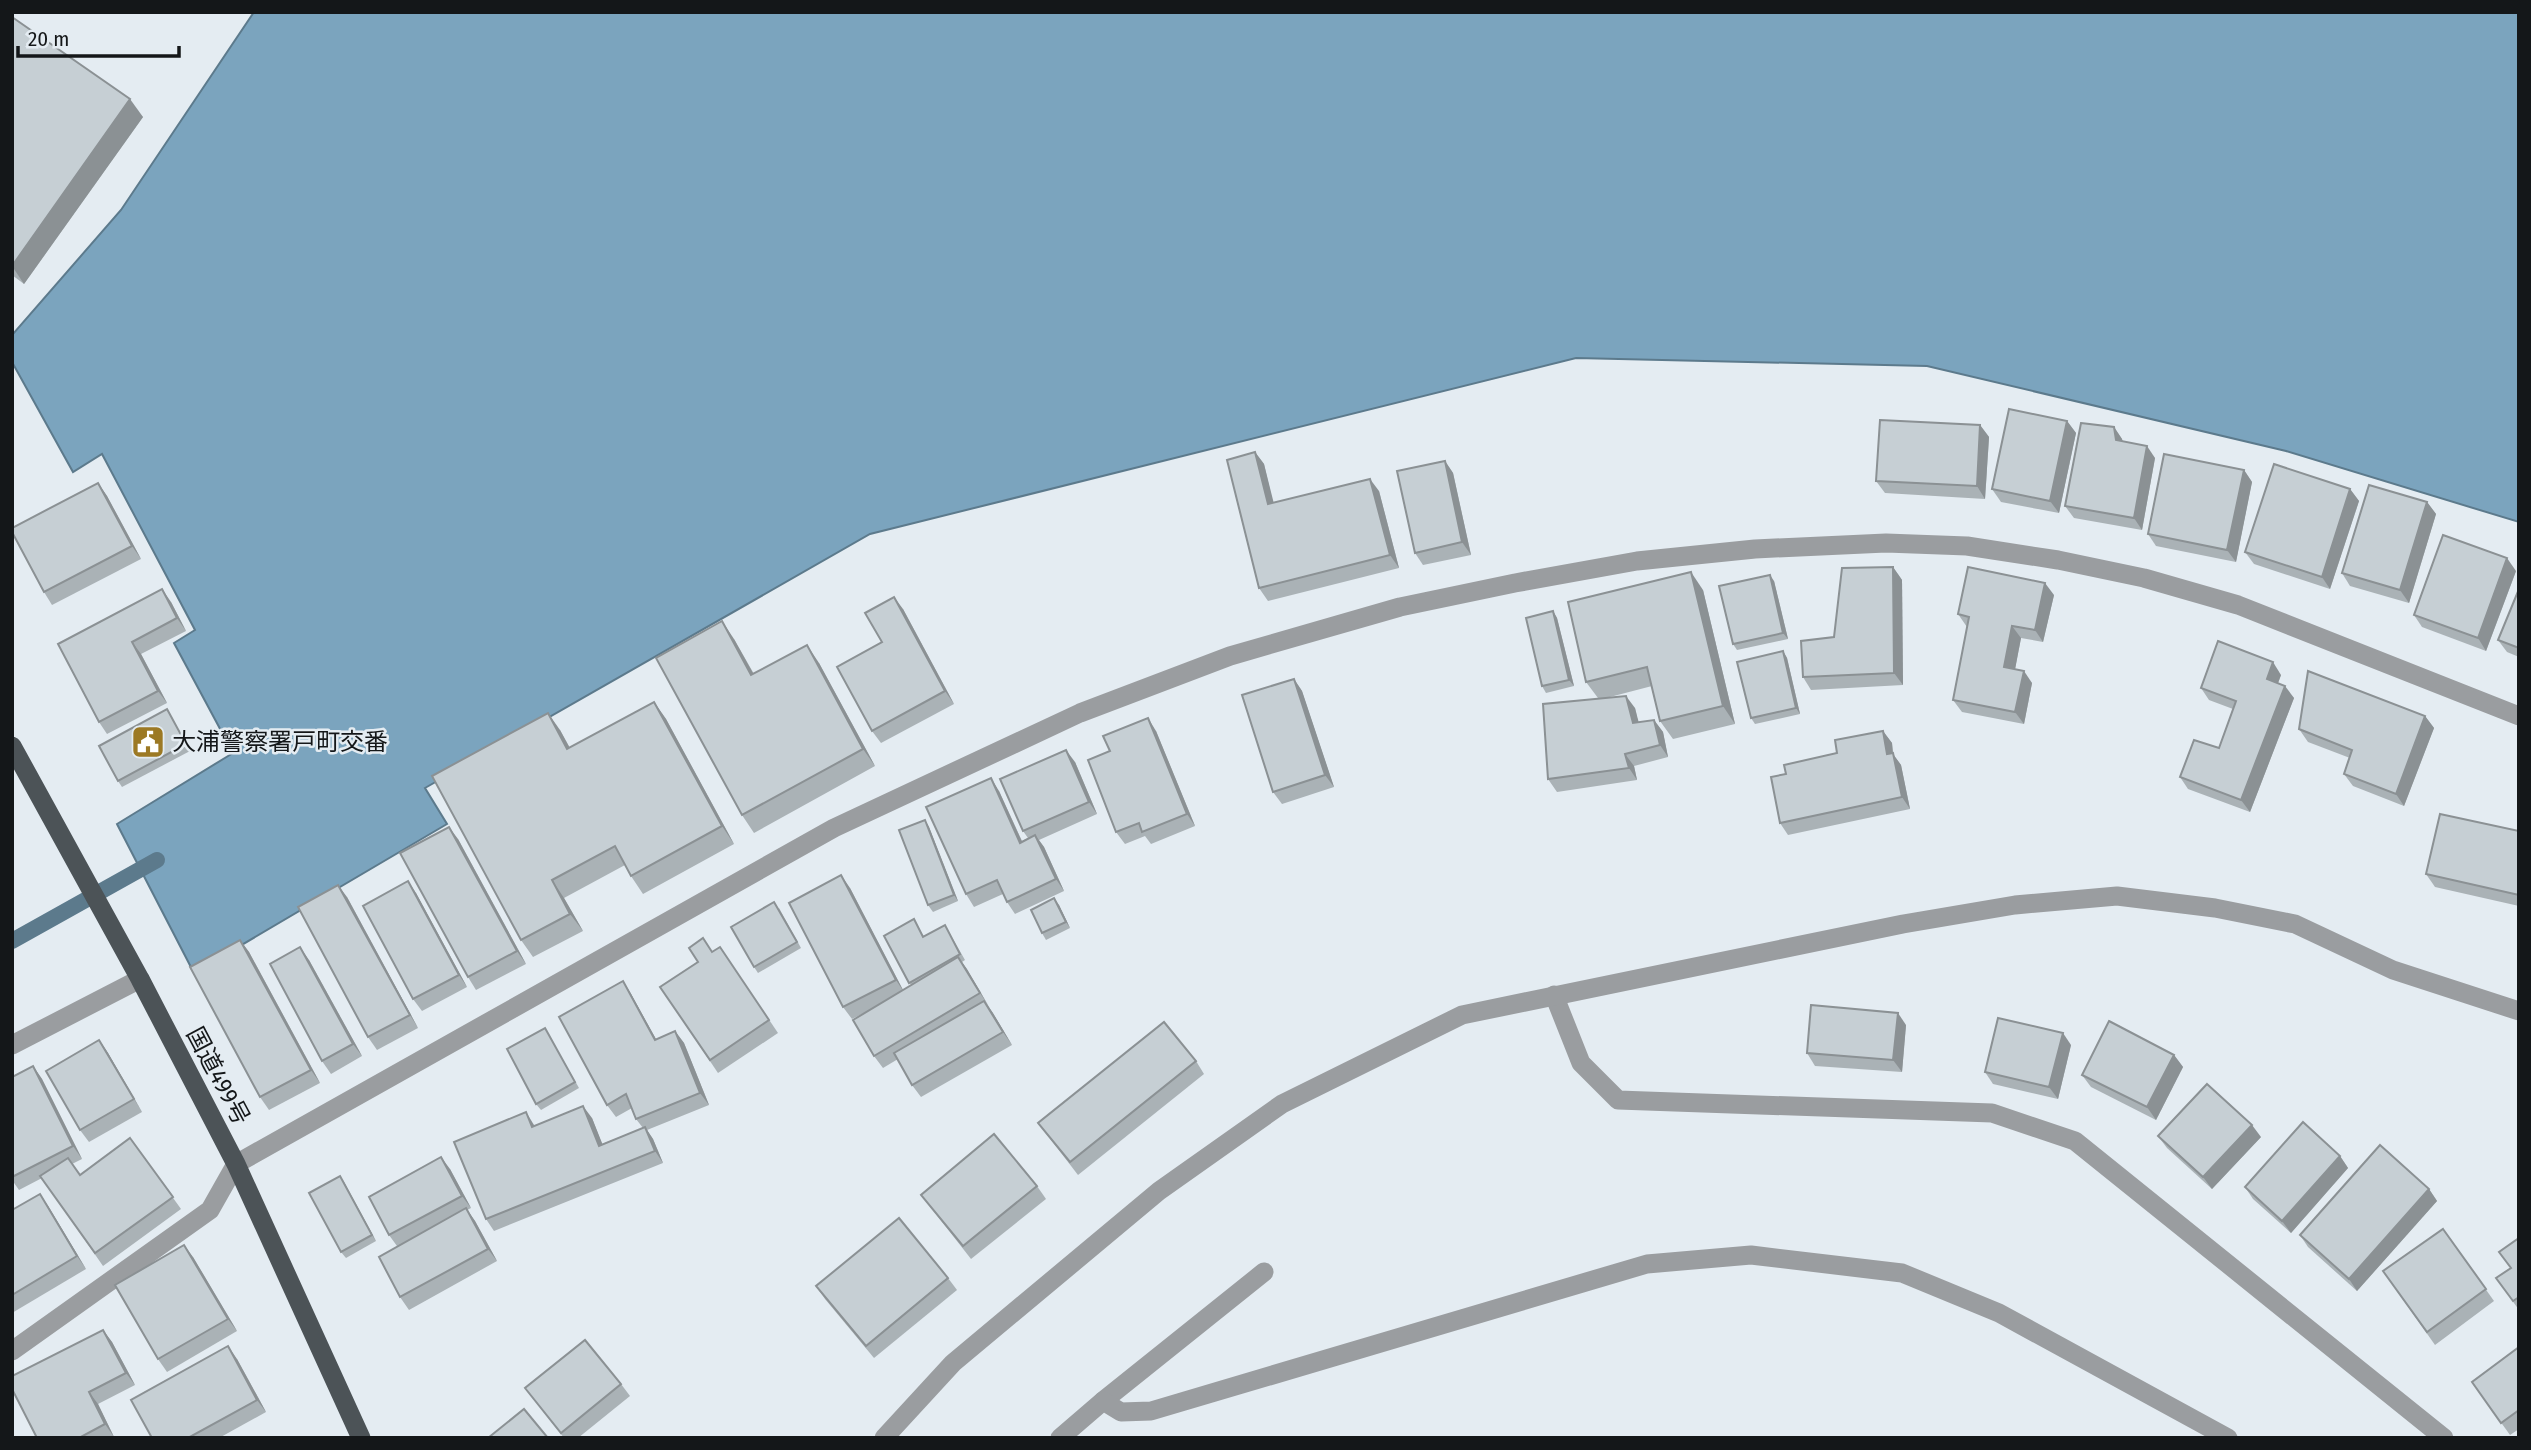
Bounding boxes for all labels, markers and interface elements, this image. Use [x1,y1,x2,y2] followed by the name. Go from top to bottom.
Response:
[18,14,178,58] scale bar
[28,26,69,52] text: 20 m
[129,723,167,761] public building icon: 大浦警察署戸町交番
[172,728,388,756] place label: 大浦警察署戸町交番
[181,1022,255,1130] street label: 国道499号

